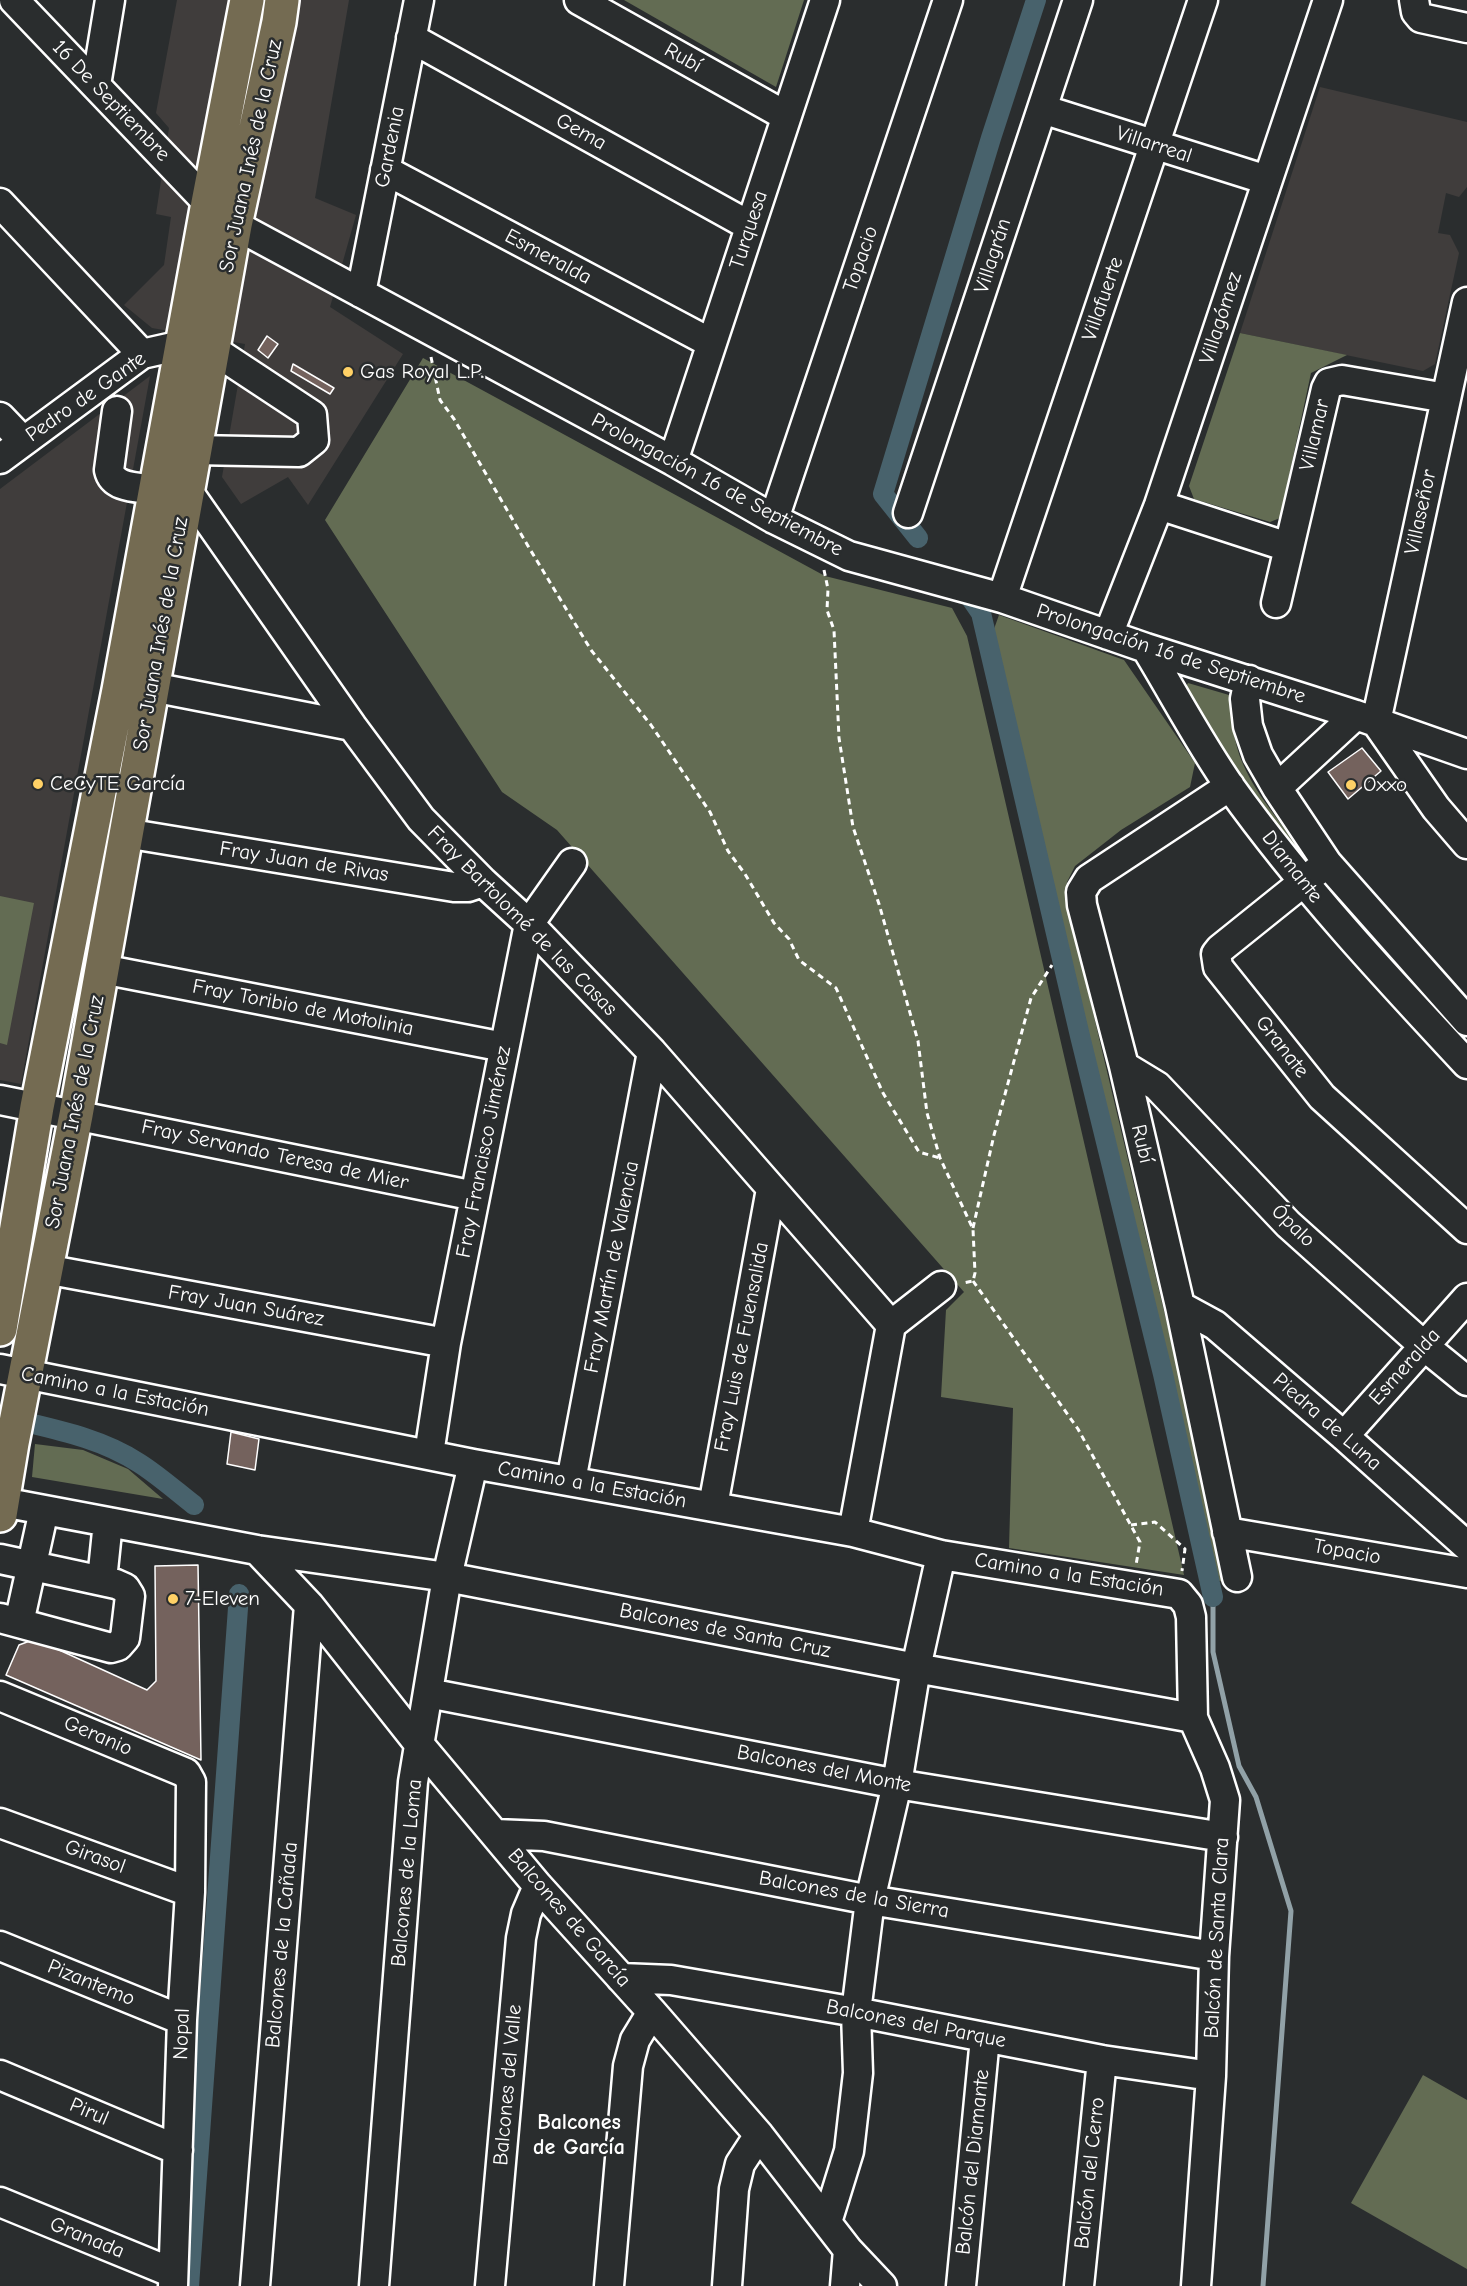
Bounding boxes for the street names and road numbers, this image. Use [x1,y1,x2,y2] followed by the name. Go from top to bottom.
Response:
[47,35,175,167] street label: 16 De Septiembre
[214,37,288,275] street label: Sor Juana Inés de la Cruz
[660,37,706,79] street label: Rubí
[370,104,410,190] street label: Gardenia
[551,108,611,156] street label: Gema
[1113,121,1195,169] street label: Villarreal
[724,187,774,273] street label: Turquesa
[969,215,1017,297] street label: Villagrán
[838,223,884,295] street label: Topacio
[500,224,596,290] street label: Esmeralda
[1077,254,1129,344] street label: Villafuerte
[1194,269,1248,367] street label: Villagómez
[21,346,151,448] street label: Pedro de Gante
[1295,397,1335,473] street label: Villamar
[587,408,847,562] street label: Prolongación 16 de Septiembre
[1400,467,1442,557] street label: Villaseñor
[128,515,194,753] street label: Sor Juana Inés de la Cruz
[1033,599,1309,709] street label: Prolongación 16 de Septiembre
[422,821,622,1021] street label: Fray Bartolomé de las Casas
[1256,826,1328,908] street label: Diamante
[218,836,390,888] street label: Fray Juan de Rivas
[190,974,416,1042] street label: Fray Toribio de Motolinia
[40,993,110,1231] street label: Sor Juana Inés de la Cruz
[1250,1011,1314,1083] street label: Granate
[451,1044,517,1260] street label: Fray Francisco Jiménez
[139,1114,411,1196] street label: Fray Servando Teresa de Mier
[1125,1122,1159,1166] street label: Rubí
[579,1159,645,1375] street label: Fray Martín de Valencia
[1266,1199,1320,1253] street label: Ópalo
[709,1240,775,1454] street label: Fray Luis de Fuensalida
[166,1280,326,1332] street label: Fray Juan Suárez
[1364,1323,1446,1411] street label: Esmeralda
[19,1361,211,1423] street label: Camino a la Estación
[1267,1368,1387,1476] street label: Piedra de Luna
[496,1456,688,1514] street label: Camino a la Estación
[1311,1534,1383,1570] street label: Topacio
[973,1548,1165,1602] street label: Camino a la Estación
[617,1598,833,1664] street label: Balcones de Santa Cruz
[60,1710,136,1762] street label: Geranio
[735,1740,913,1798] street label: Balcones del Monte
[386,1778,428,1968] street label: Balcones de la Loma
[61,1834,129,1880] street label: Girasol
[1199,1837,1235,2039] street label: Balcón de Santa Clara
[260,1841,304,2049] street label: Balcones de la Cañada
[502,1843,636,1993] street label: Balcones de García
[757,1866,951,1924] street label: Balcones de la Sierra
[44,1954,138,2012] street label: Pizantemo
[824,1994,1008,2054] street label: Balcones del Parque
[488,2003,528,2167] street label: Balcones del Valle
[169,2008,195,2060] street label: Nopal
[951,2068,995,2256] street label: Balcón del Diamante
[66,2093,112,2131] street label: Pirul
[1070,2096,1110,2250] street label: Balcón del Cerro
[46,2212,128,2264] street label: Granada

